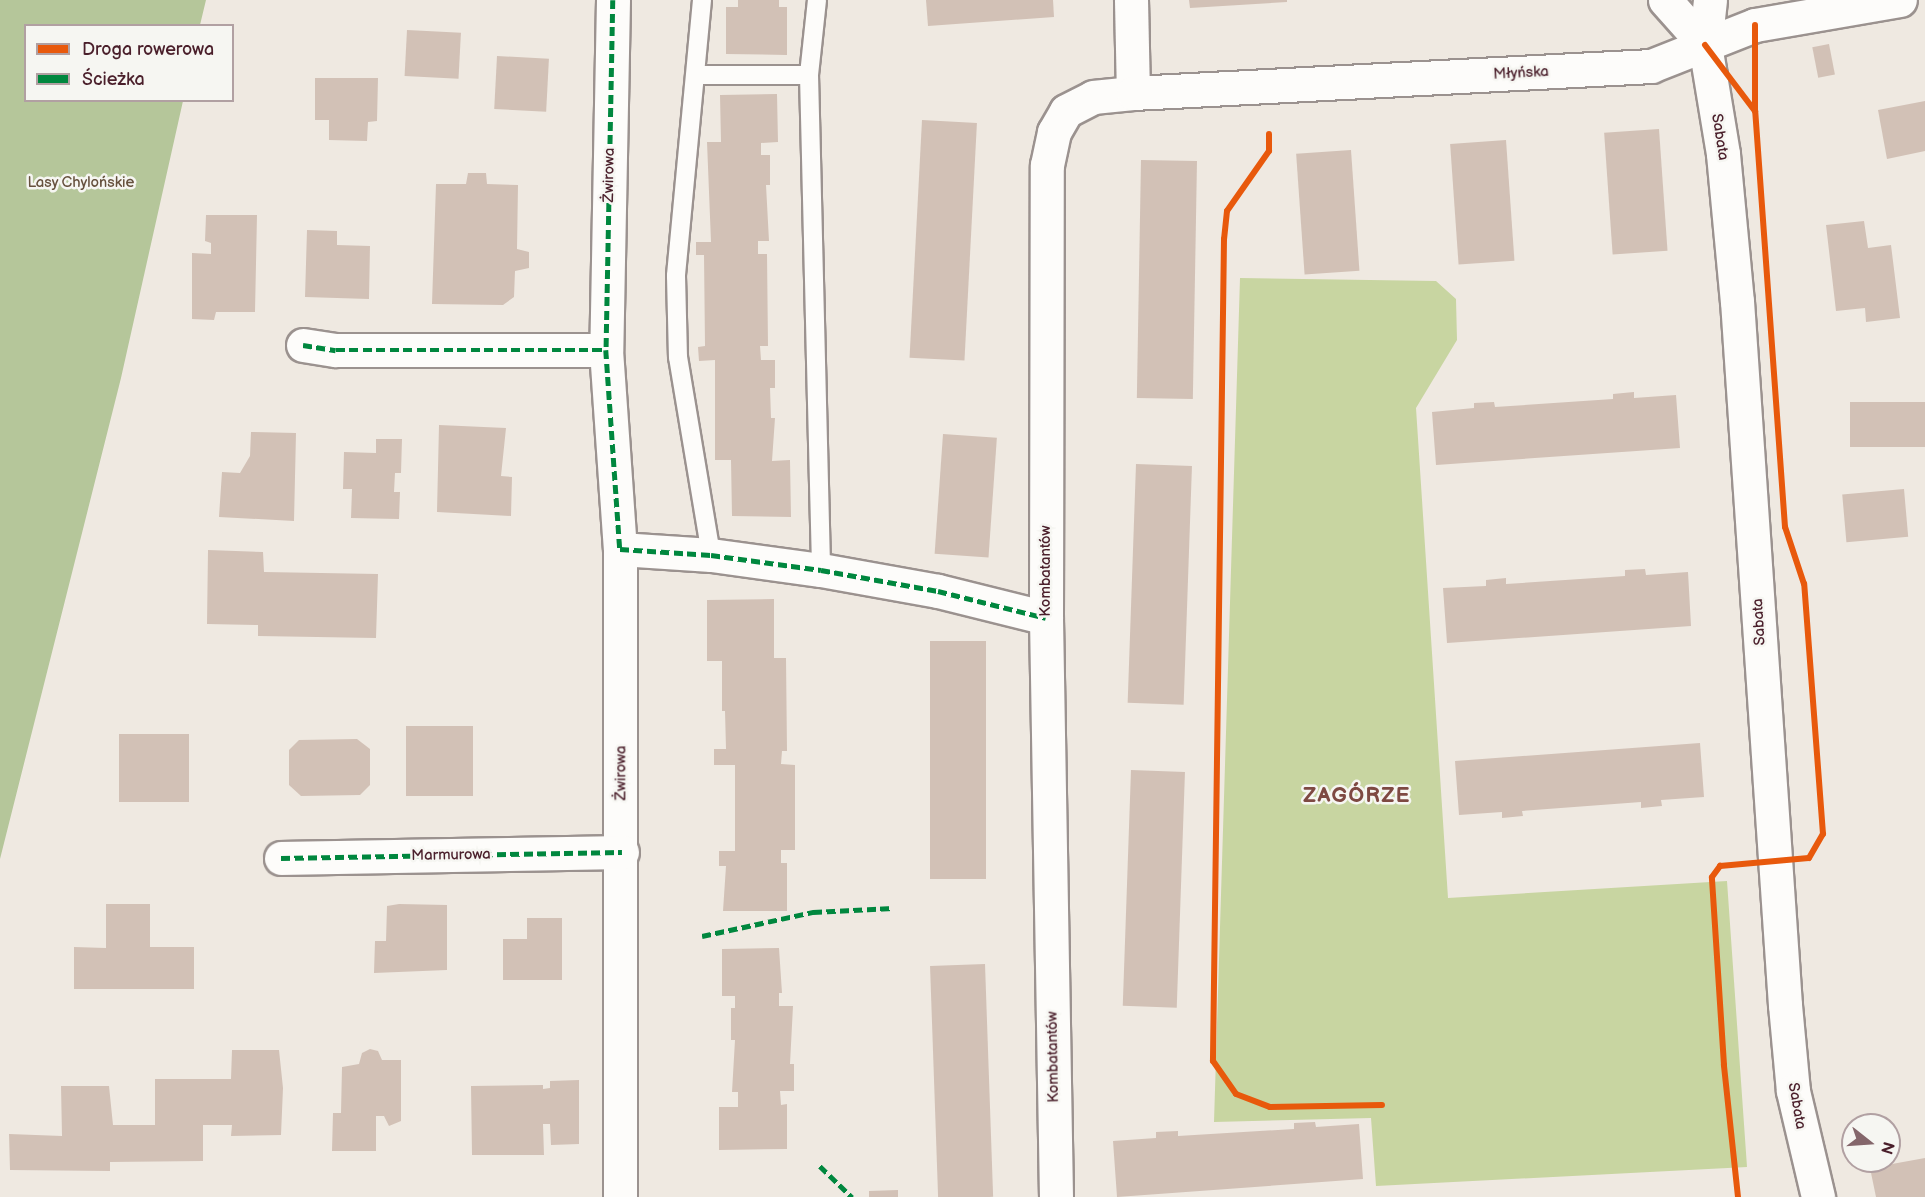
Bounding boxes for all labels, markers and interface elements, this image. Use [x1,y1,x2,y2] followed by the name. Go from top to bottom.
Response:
[24,24,234,102] legend
[82,39,214,60] text: Droga rowerowa
[1493,63,1549,83] street label: Młyńska
[82,69,145,90] text: Ścieżka
[1707,112,1733,162] street label: Sabata
[600,147,618,203] street label: Żwirowa
[27,174,135,192] park label: Lasy Chylońskie
[1037,525,1055,617] street label: Kombatantów
[1749,598,1769,646] street label: Sabata
[612,746,630,800] street label: Żwirowa
[1303,783,1411,809] district label: ZAGÓRZE
[411,845,491,865] street label: Marmurowa
[1043,1011,1063,1103] street label: Kombatantów
[1784,1081,1810,1131] street label: Sabata
[1841,1113,1901,1173] north arrow
[1876,1139,1898,1156] text: N

